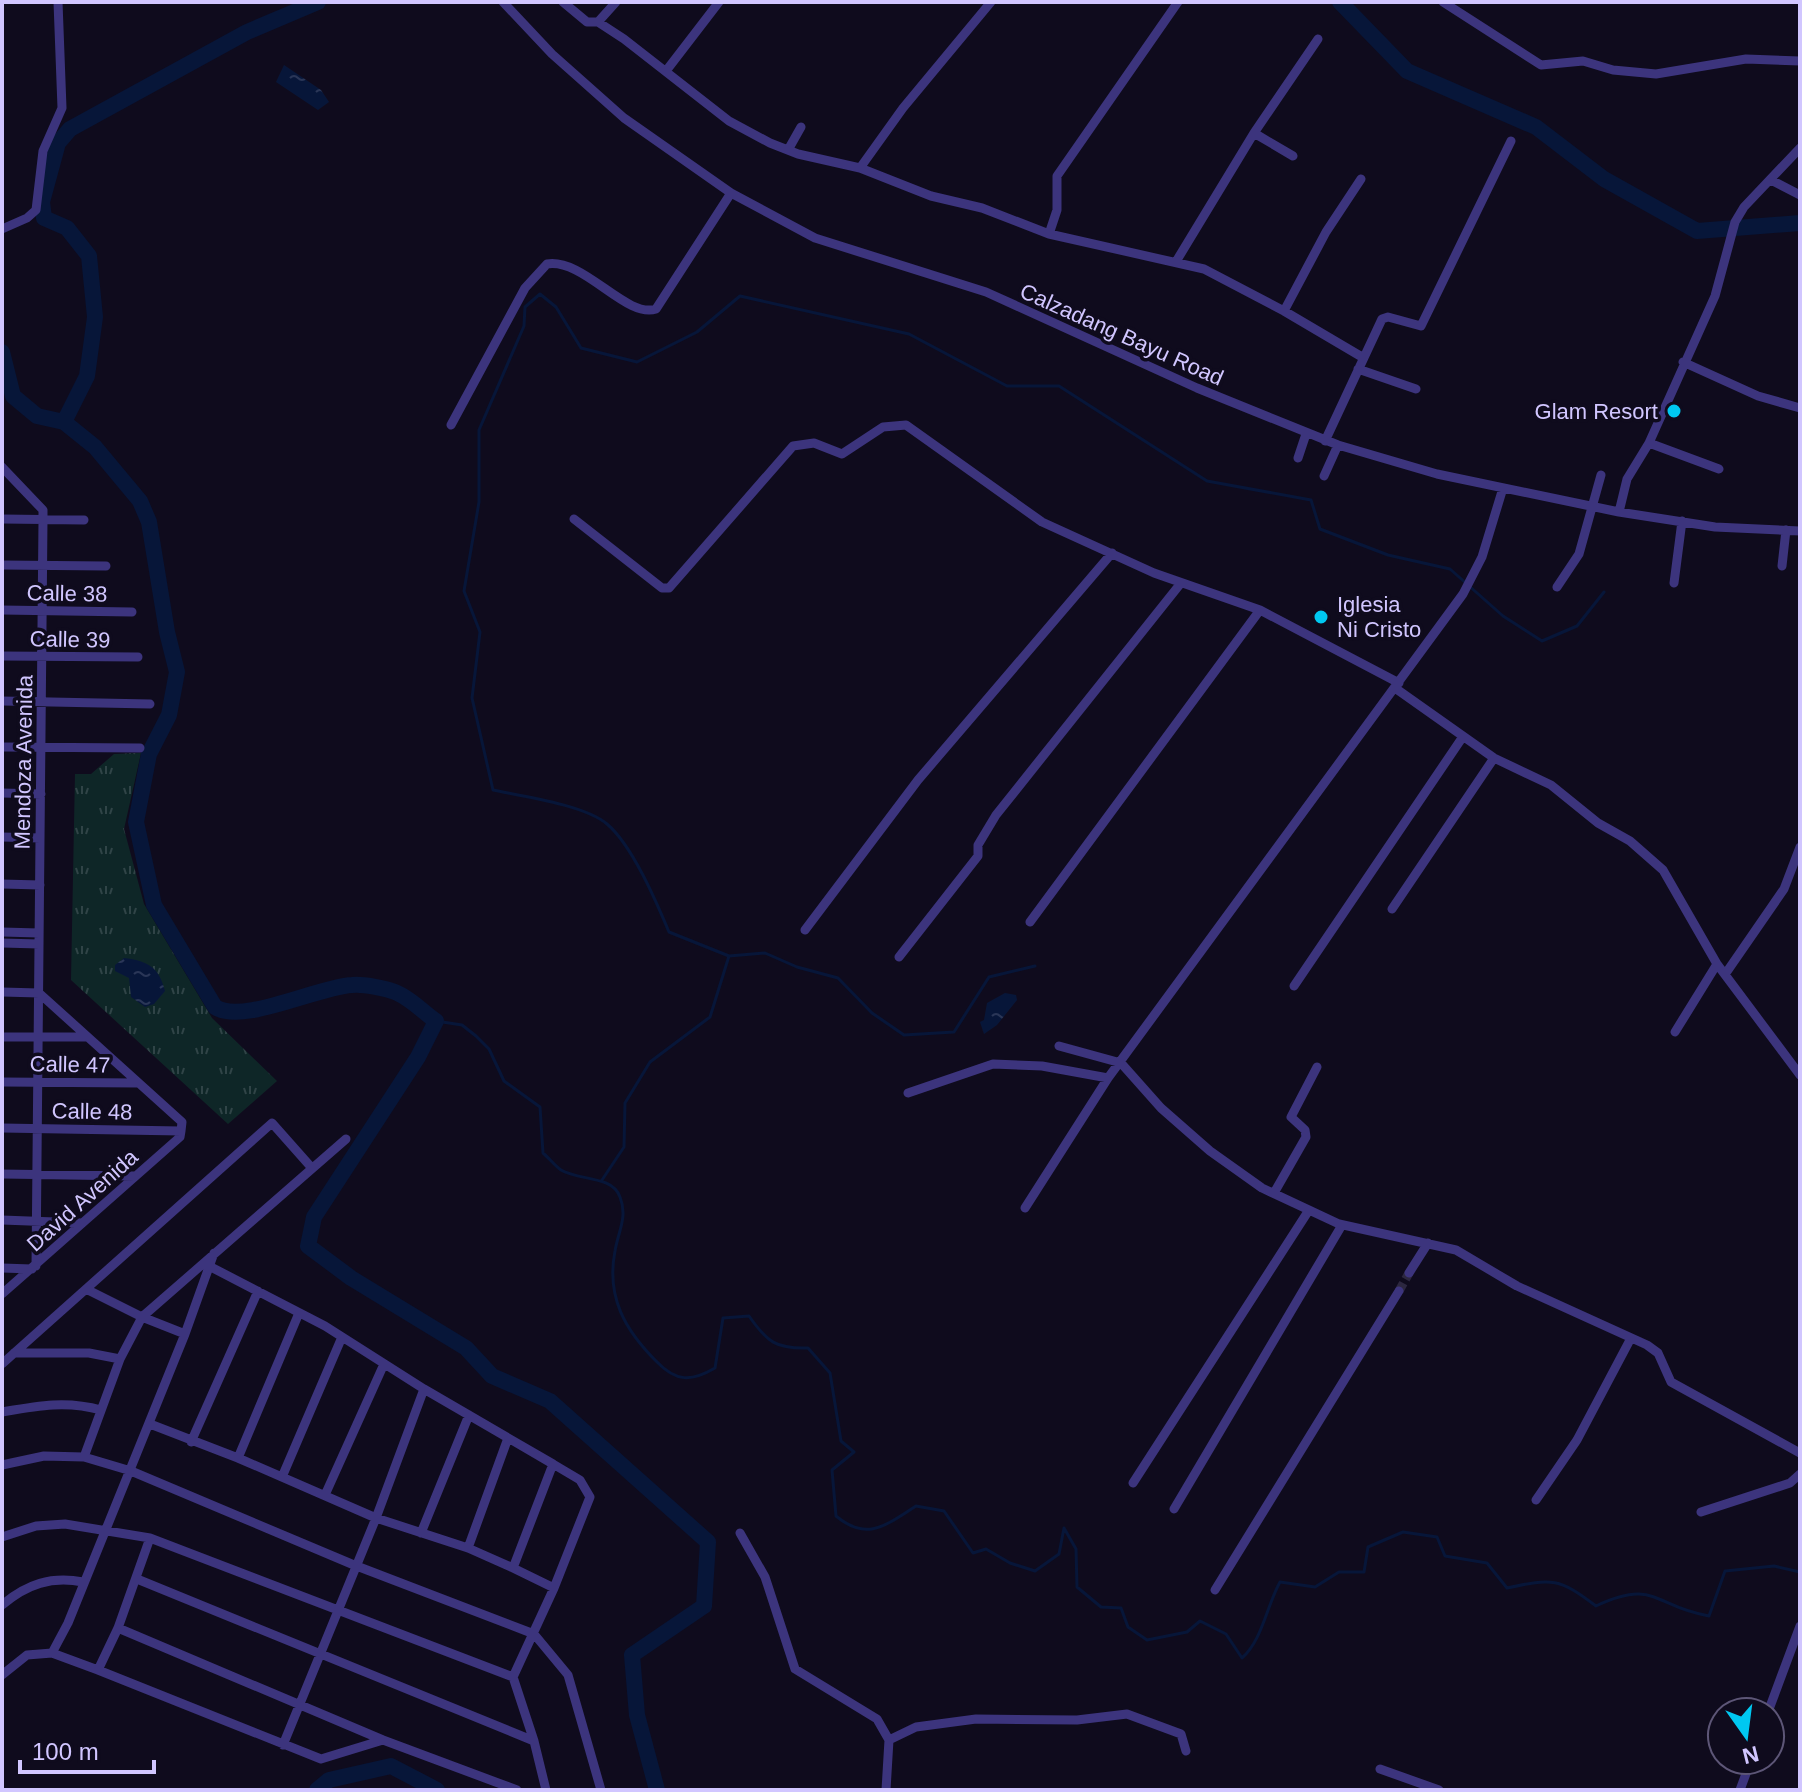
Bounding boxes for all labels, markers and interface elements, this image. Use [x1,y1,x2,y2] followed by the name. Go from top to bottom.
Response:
[1016,278,1227,391] street label: Calzadang Bayu Road
[1535,399,1658,424] place label: Glam Resort
[1665,402,1683,420] marker: Glam Resort
[26,580,108,607] street label: Calle 38
[1337,592,1421,642] place label: Iglesia Ni Cristo
[1312,608,1330,626] marker: Iglesia Ni Cristo
[29,626,111,653] street label: Calle 39
[9,674,38,849] street label: Mendoza Avenida
[29,1051,111,1078] street label: Calle 47
[51,1098,133,1125] street label: Calle 48
[22,1144,143,1257] street label: David Avenida
[1706,1696,1786,1776] north arrow
[20,1724,154,1774] scale bar
[32,1738,99,1765] text: 100 m
[1740,1741,1761,1769] text: N

